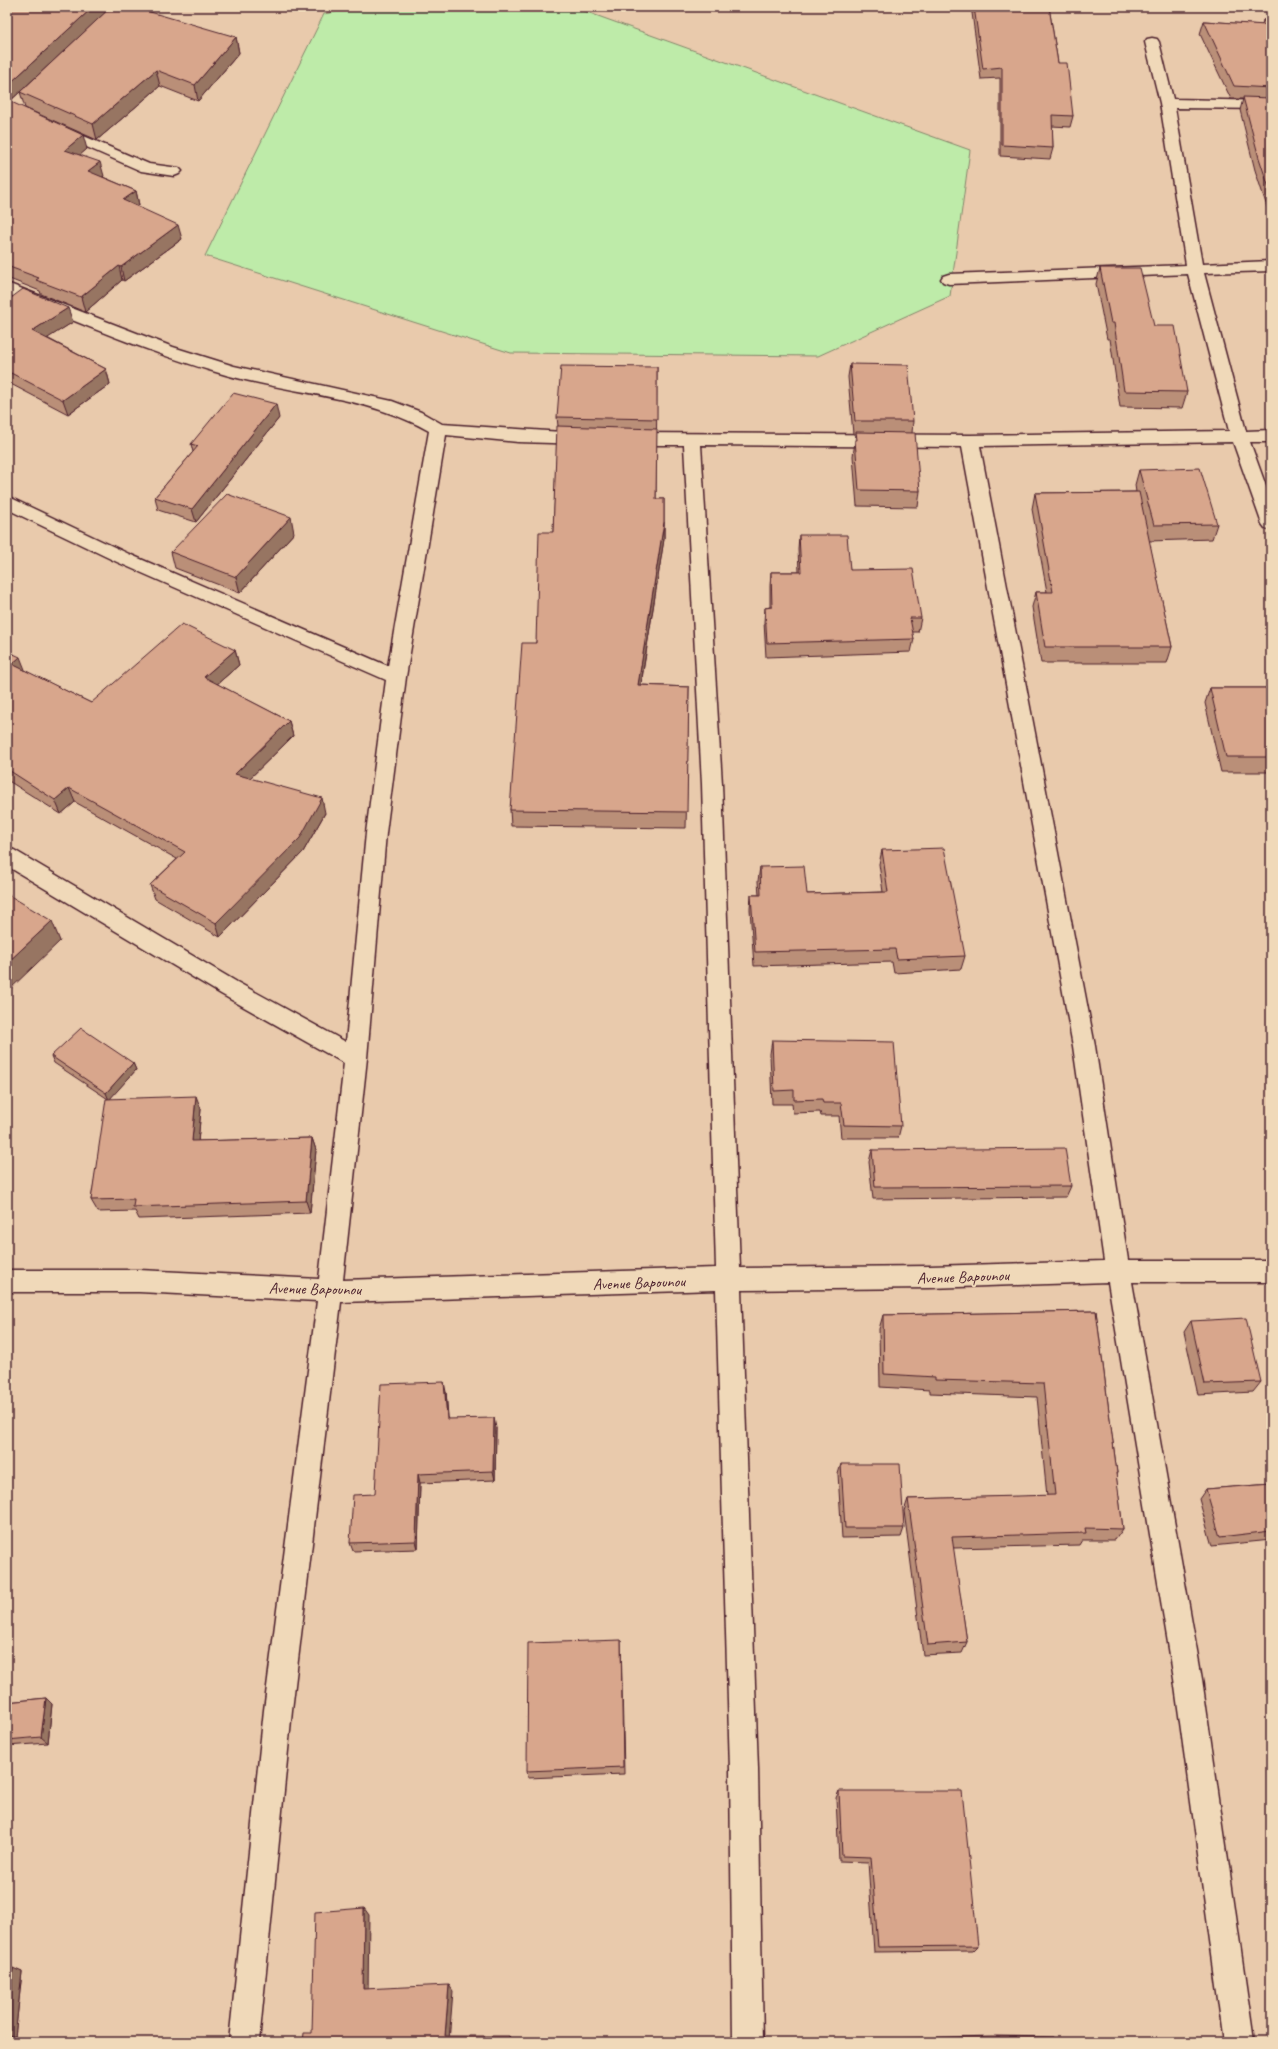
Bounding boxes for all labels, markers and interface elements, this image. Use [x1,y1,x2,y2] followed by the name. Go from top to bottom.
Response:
[917,1265,1011,1289] street label: Avenue Bapounou
[593,1271,687,1295] street label: Avenue Bapounou
[269,1278,362,1300] street label: Avenue Bapounou

